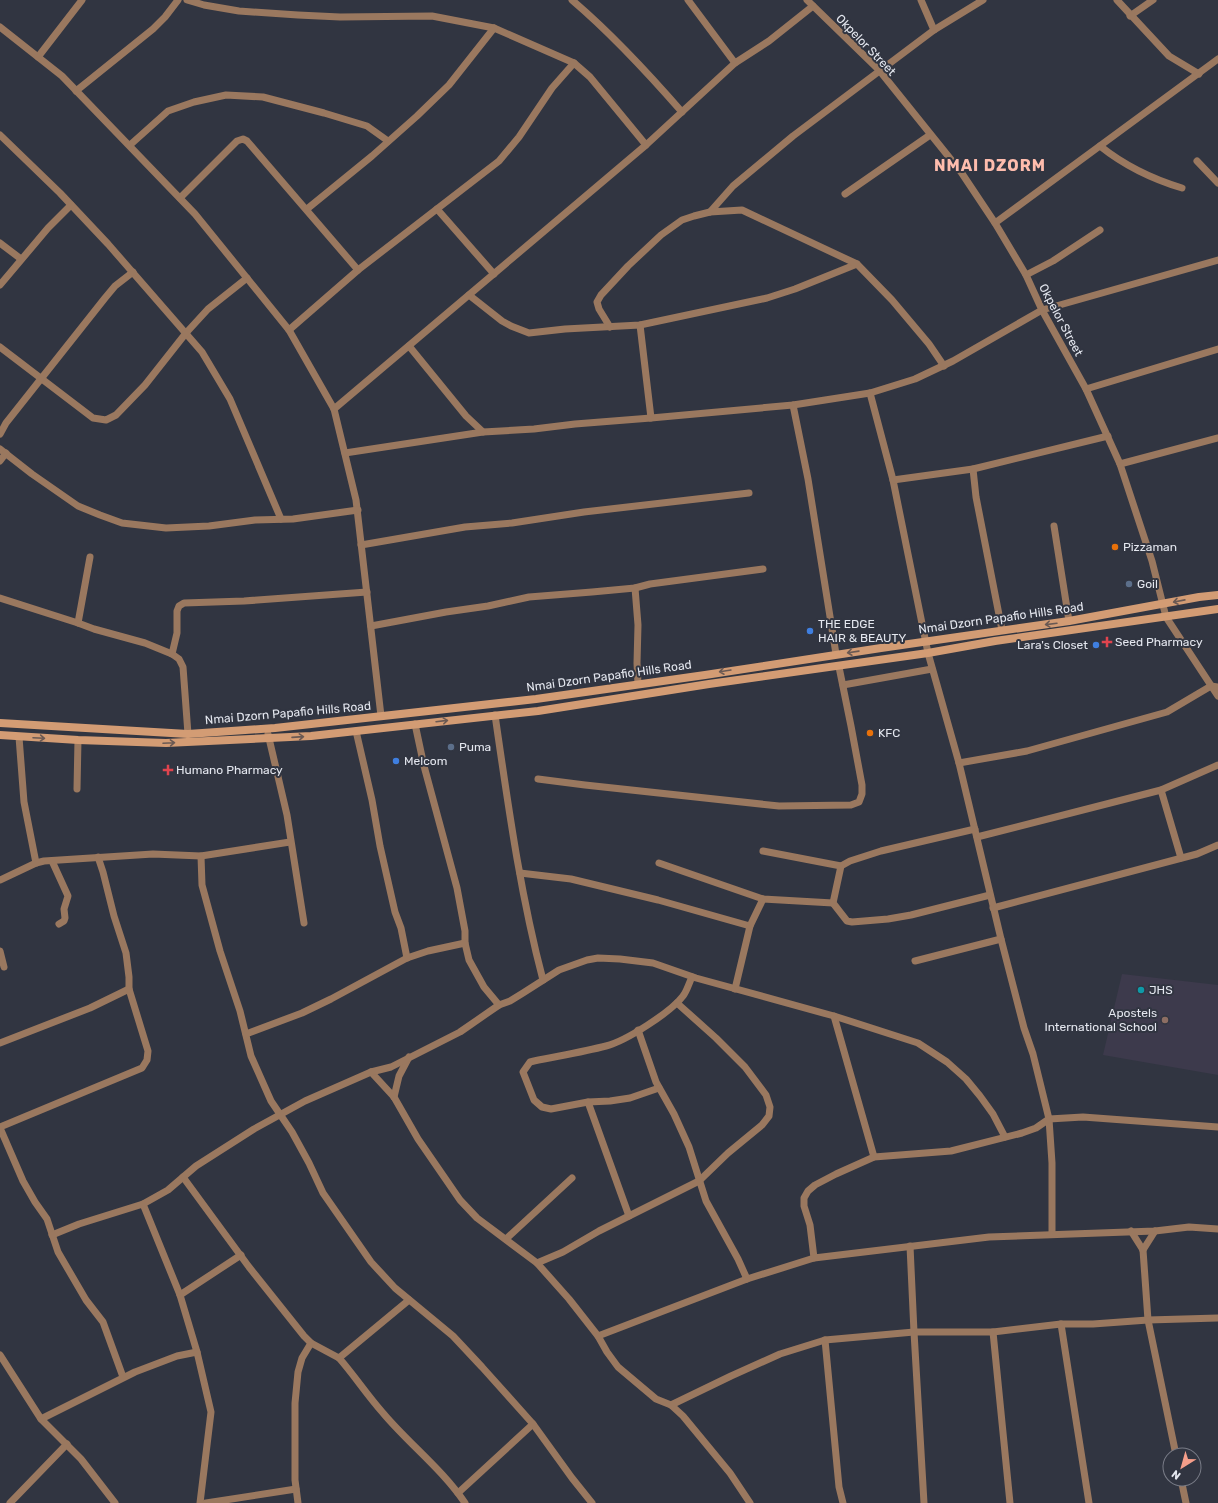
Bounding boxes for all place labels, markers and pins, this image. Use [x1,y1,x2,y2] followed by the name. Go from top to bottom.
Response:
[1123,540,1177,554] place label: Pizzaman
[1110,542,1120,552] marker: Pizzaman
[1137,577,1158,591] place label: Goil
[1124,579,1134,589] marker: Goil
[818,617,906,645] place label: THE EDGE HAIR & BEAUTY
[805,626,815,636] marker: THE EDGE HAIR & BEAUTY
[1115,635,1203,649] place label: Seed Pharmacy
[1102,637,1112,647] marker: Seed Pharmacy
[1017,638,1088,652] place label: Lara's Closet
[1091,640,1101,650] marker: Lara's Closet
[878,726,900,740] place label: KFC
[865,728,875,738] marker: KFC
[459,740,491,754] place label: Puma
[446,742,456,752] marker: Puma
[404,754,447,768] place label: Melcom
[391,756,401,766] marker: Melcom
[176,763,283,777] place label: Humano Pharmacy
[163,765,173,775] marker: Humano Pharmacy
[1149,983,1173,997] place label: JHS
[1136,985,1146,995] marker: JHS
[1044,1006,1157,1034] place label: Apostels International School
[1160,1015,1170,1025] marker: Apostels International School

